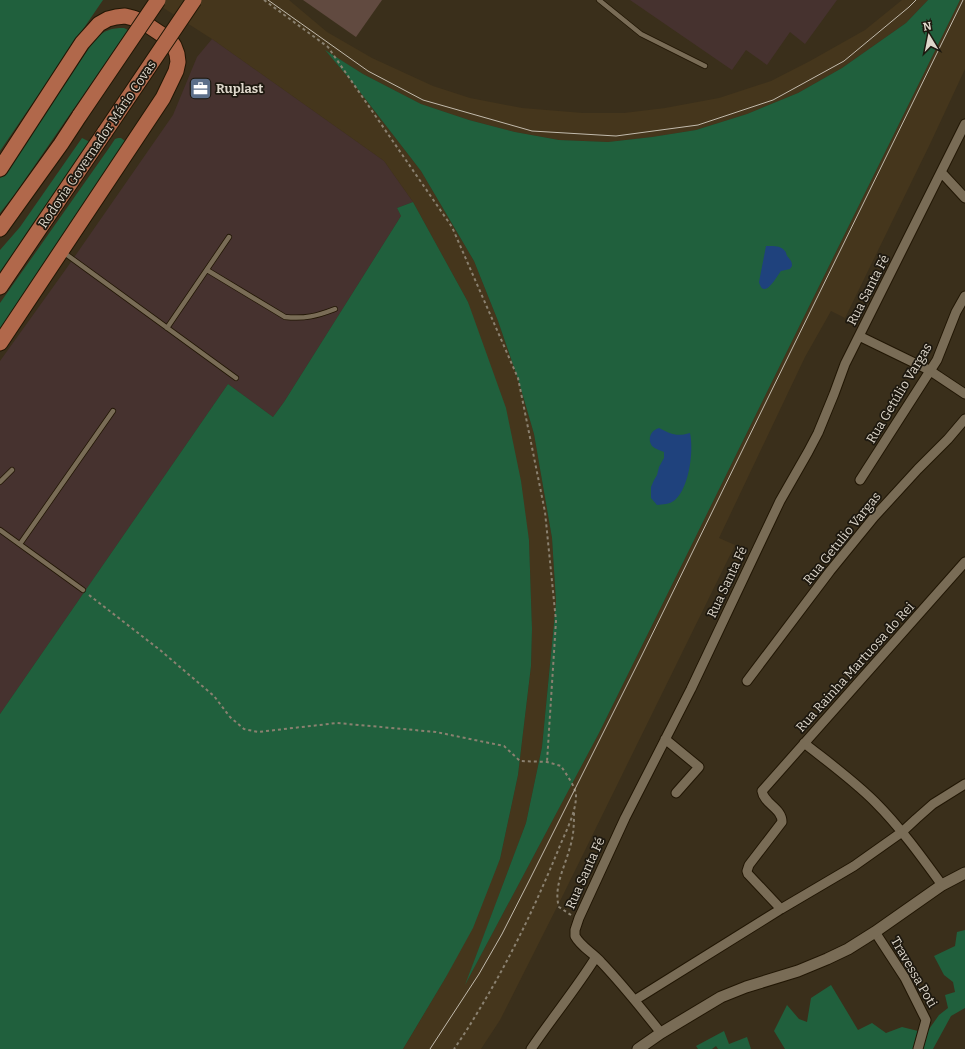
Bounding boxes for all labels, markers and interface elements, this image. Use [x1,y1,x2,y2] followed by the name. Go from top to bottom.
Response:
[909,16,949,56] north arrow
[922,19,933,34] text: N
[35,57,159,231] street label: Rodovia Governador Mário Covas
[188,75,214,101] office icon: Ruplast
[216,81,263,96] place label: Ruplast
[844,252,892,328] street label: Rua Santa Fé
[863,340,935,446] street label: Rua Getúlio Vargas
[800,489,884,587] street label: Rua Getulio Vargas
[704,544,750,620] street label: Rua Santa Fé
[793,599,917,735] street label: Rua Rainha Martuosa do Rei
[562,835,608,911] street label: Rua Santa Fé
[888,934,940,1010] street label: Travessa Poti

